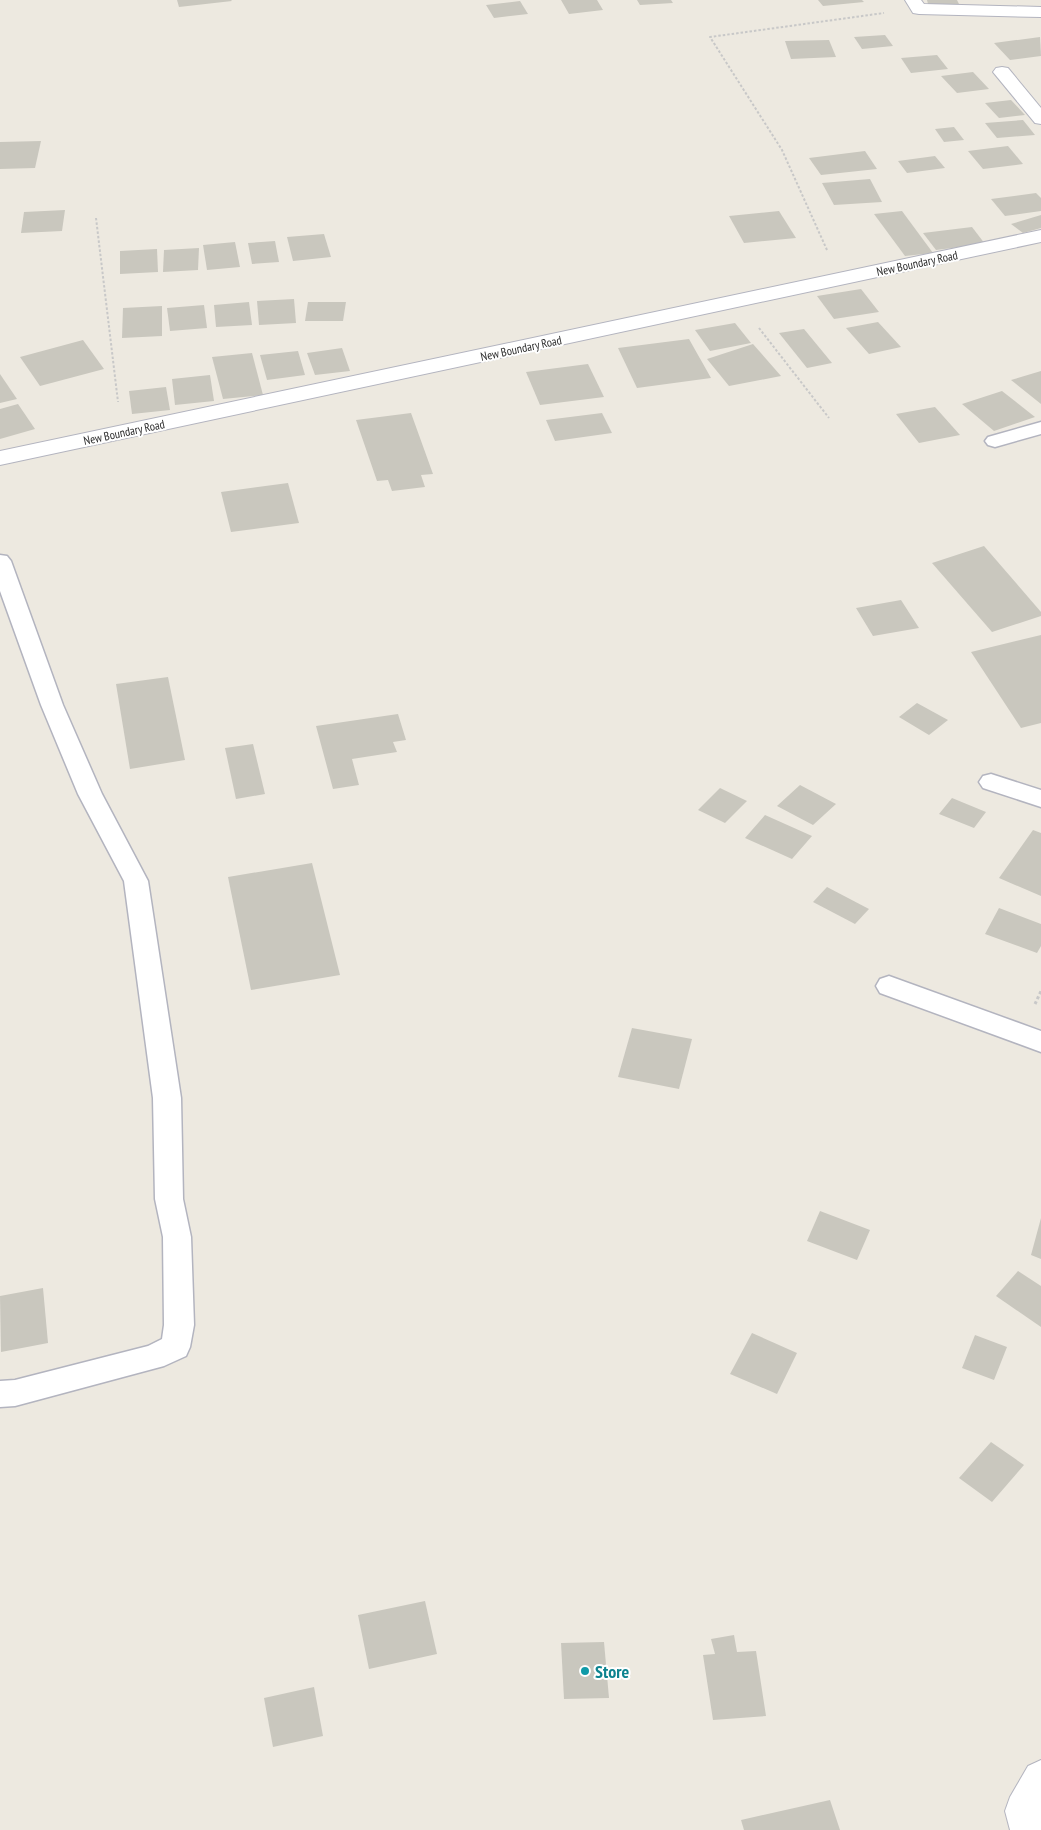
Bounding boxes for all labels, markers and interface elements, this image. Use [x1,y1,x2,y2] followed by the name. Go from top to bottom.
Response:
[875,247,959,279] street label: New Boundary Road
[479,332,563,364] street label: New Boundary Road
[82,416,166,448] street label: New Boundary Road
[595,1660,629,1683] place label: Store
[579,1665,591,1677] marker: Store

